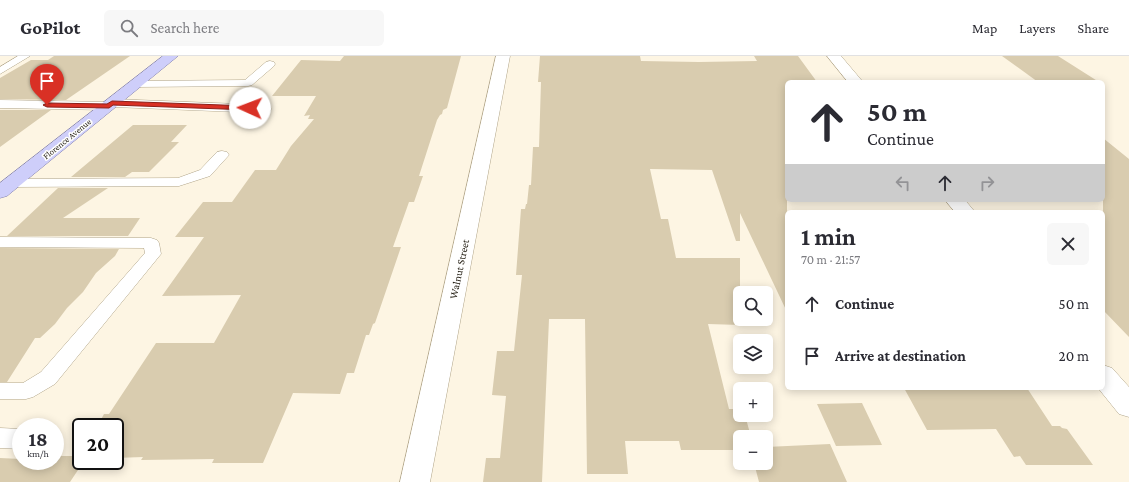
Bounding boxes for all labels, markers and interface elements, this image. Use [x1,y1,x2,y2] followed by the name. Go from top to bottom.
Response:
[104,10,384,46] search box
[20,17,80,38] text: GoPilot
[118,17,140,39] icon: search
[150,20,219,36] text: Search here
[972,20,997,36] text: Map
[1019,20,1056,36] text: Layers
[1078,20,1109,36] text: Share
[30,64,64,105] pin
[36,70,58,92] icon: arrive
[229,87,271,129] position arrow
[801,96,853,148] icon: ahead
[867,96,927,127] text: 50 m
[41,117,93,161] street label: Florence Avenue
[867,129,934,149] text: Continue
[892,172,914,194] icon: left
[934,172,956,194] icon: ahead
[976,172,998,194] icon: right
[801,223,856,250] text: 1 min
[1047,223,1089,265] button: close
[447,238,471,300] street label: Walnut Street
[801,252,860,267] text: 70 m · 21:57
[733,286,773,470] map controls
[733,286,773,326] button: search
[801,293,823,315] icon: ahead
[835,296,894,312] text: Continue
[1059,296,1089,312] text: 50 m
[733,334,773,374] button: layers
[801,345,823,367] icon: arrive
[835,348,966,364] text: Arrive at destination
[1059,348,1089,364] text: 20 m
[733,382,773,422] button: +
[72,418,124,470] speed limit sign: 20
[28,428,48,450] text: 18
[733,430,773,470] button: −
[27,448,49,459] text: km/h

